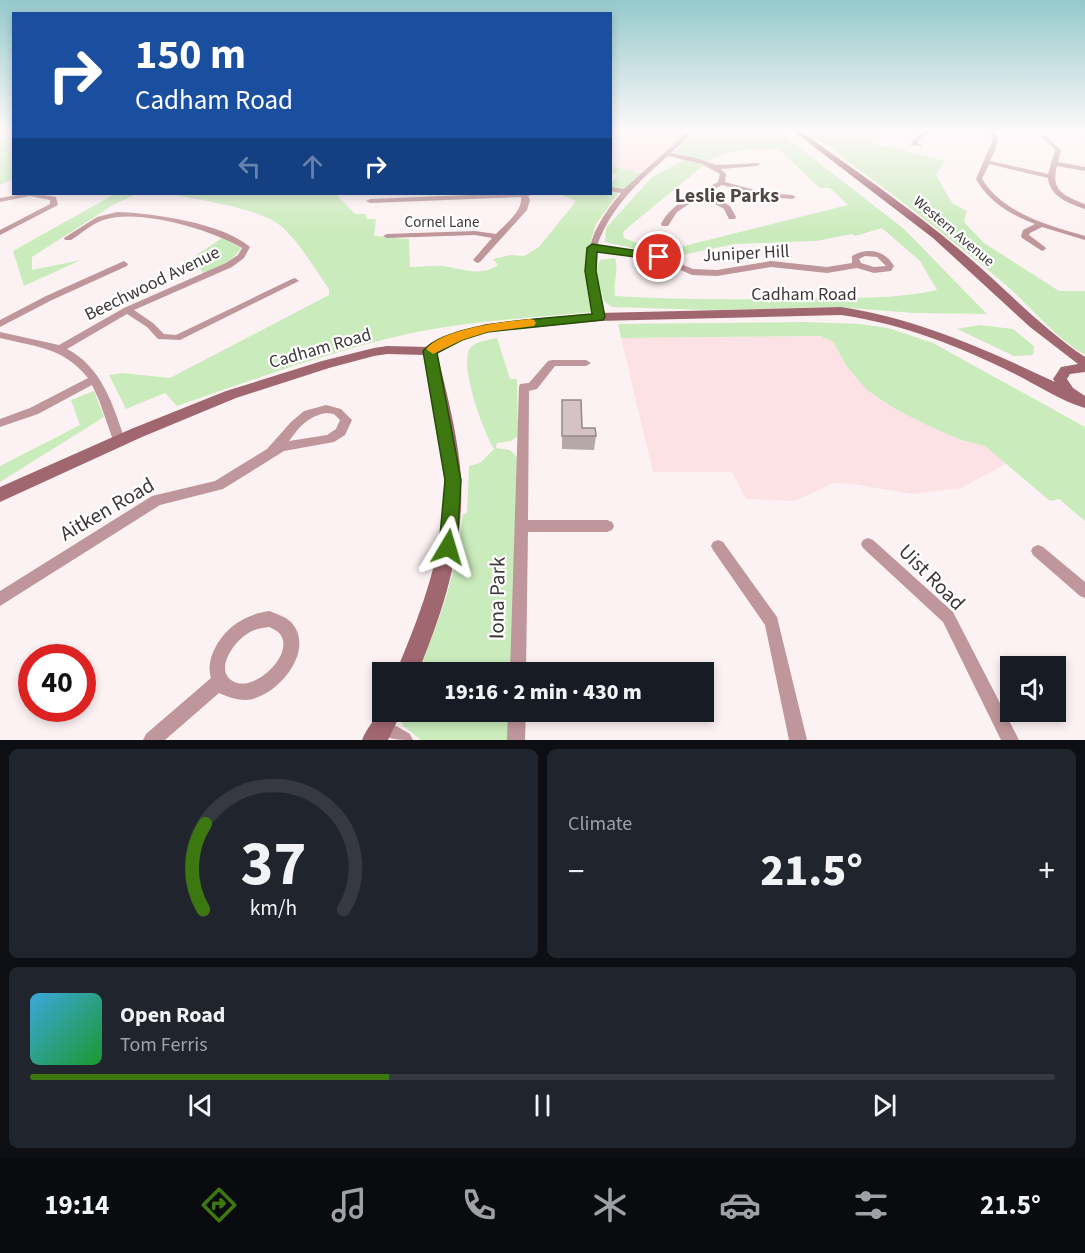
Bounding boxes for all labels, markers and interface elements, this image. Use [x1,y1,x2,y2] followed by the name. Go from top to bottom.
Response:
[135,25,246,85] text: 150 m
[36,36,114,114] icon: right
[135,81,293,120] text: Cadham Road
[233,150,266,183] icon: left
[296,150,329,183] icon: ahead
[359,150,392,183] icon: right
[675,182,779,210] district label: Leslie Parks
[909,191,999,272] street label: Western Avenue
[405,212,479,233] street label: Cornel Lane
[633,231,684,282] pin
[702,239,790,268] street label: Juniper Hill
[80,240,224,327] street label: Beechwood Avenue
[642,240,675,273] icon: arrive
[751,282,857,307] street label: Cadham Road
[266,322,374,375] street label: Cadham Road
[54,470,160,548] street label: Aitken Road
[416,515,480,579] position arrow
[892,537,972,617] street label: Uist Road
[481,556,513,639] street label: Iona Park
[18,644,96,722] speed limit sign: 40
[1000,656,1066,722] map controls
[1000,656,1066,722] button: sound
[444,676,642,708] text: 19:16 · 2 min · 430 m
[568,810,632,838] text: Climate
[241,820,306,909] text: 37
[760,839,863,903] text: 21.5°
[568,848,584,895] text: −
[1039,848,1055,895] text: +
[250,894,297,925] text: km/h
[120,999,225,1031] text: Open Road
[120,1031,208,1059] text: Tom Ferris
[184,1089,217,1122] icon: previous
[526,1089,559,1122] icon: pause
[868,1089,901,1122] icon: next
[198,1184,240,1226] icon: directions
[328,1184,370,1226] icon: music
[458,1184,500,1226] icon: phone
[589,1184,631,1226] icon: climate
[719,1184,761,1226] icon: car
[850,1184,892,1226] icon: filters
[44,1186,109,1225] text: 19:14
[980,1186,1041,1225] text: 21.5°

